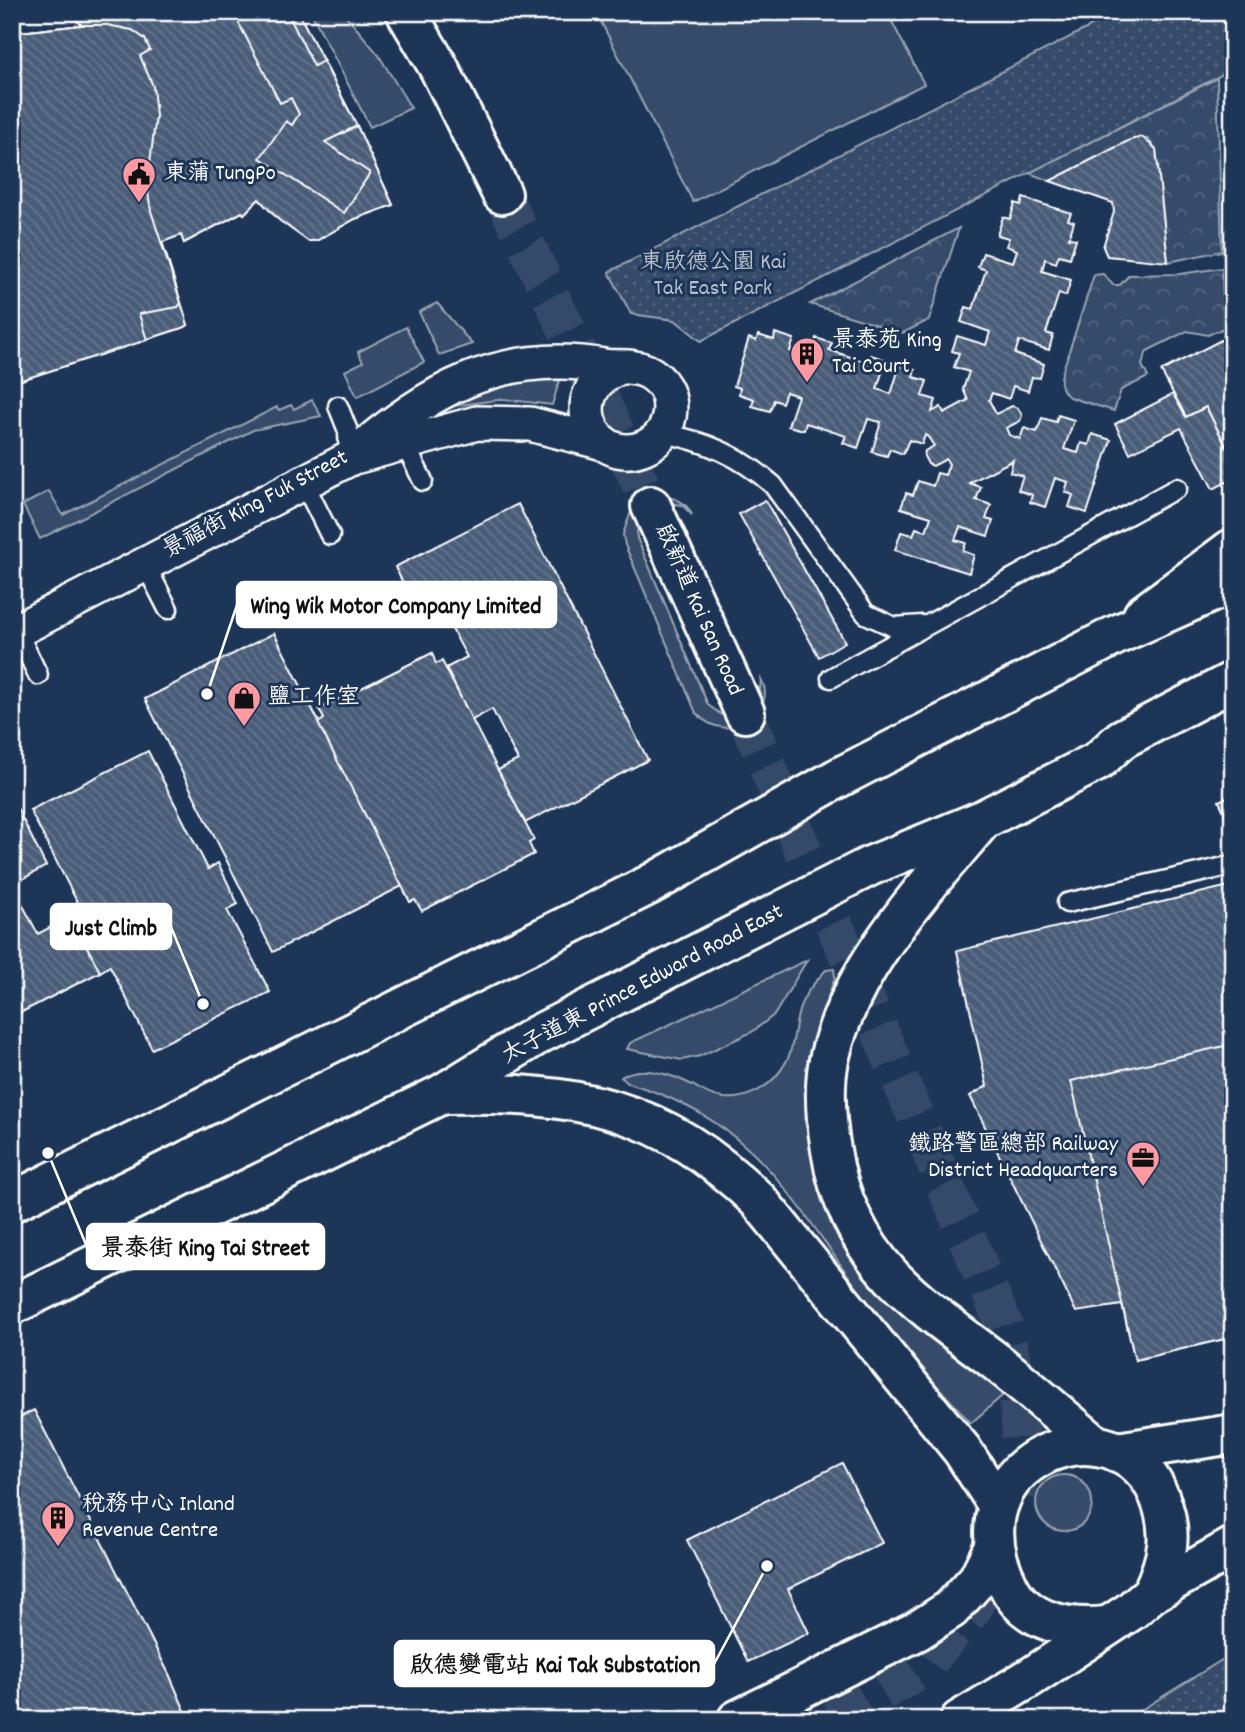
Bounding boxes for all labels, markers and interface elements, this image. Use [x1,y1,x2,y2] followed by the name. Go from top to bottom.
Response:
[120,155,158,204] public building icon: 東蒲 TungPo
[164,158,276,191] place label: 東蒲 TungPo
[640,247,786,306] park label: 東啟德公園 Kai Tak East Park
[832,325,942,384] place label: 景泰苑 King Tai Court
[788,335,826,384] building icon: 景泰苑 King Tai Court
[157,442,355,568] street label: 景福街 King Fuk Street
[645,519,751,701] street label: 啟新道 Kai San Road
[237,582,556,627] callout: Wing Wik Motor Company Limited
[251,591,541,625] text: Wing Wik Motor Company Limited
[225,679,263,728] shop icon: 鹽工作室
[268,682,360,715] place label: 鹽工作室
[496,897,790,1073] street label: 太子道東 Prince Edward Road East
[51,904,171,949] callout: Just Climb
[65,913,157,947] text: Just Climb
[908,1129,1119,1188] place label: 鐵路警區總部 Railway District Headquarters
[1124,1139,1162,1188] office icon: 鐵路警區總部 Railway District Headquarters
[87,1224,324,1269] callout: 景泰街 King Tai Street
[100,1233,310,1267] text: 景泰街 King Tai Street
[82,1489,235,1548] place label: 稅務中心 Inland Revenue Centre
[39,1499,77,1548] building icon: 稅務中心 Inland Revenue Centre
[395,1641,714,1686] callout: 啟德變電站 Kai Tak Substation
[410,1650,700,1684] text: 啟德變電站 Kai Tak Substation

